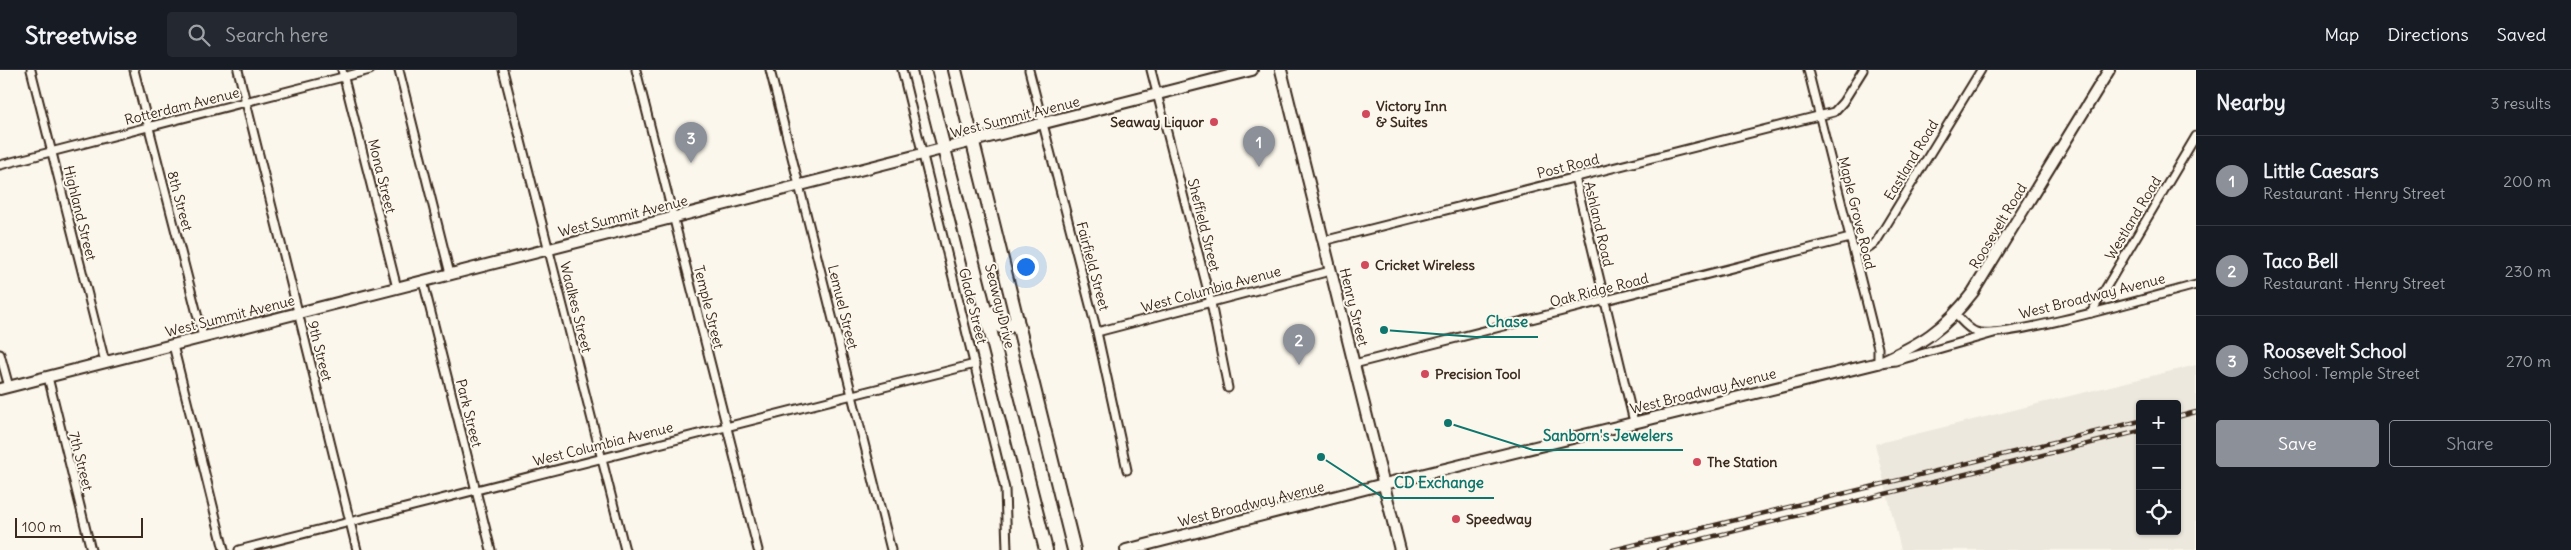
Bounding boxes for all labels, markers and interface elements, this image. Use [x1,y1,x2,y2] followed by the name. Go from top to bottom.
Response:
[167,12,517,57] search box
[25,20,137,50] text: Streetwise
[185,21,213,49] icon: search
[225,23,328,47] text: Search here
[2324,23,2359,46] text: Map
[2387,23,2469,46] text: Directions
[2497,23,2546,46] text: Saved
[123,83,241,129] street label: Rotterdam Avenue
[2216,89,2286,116] text: Nearby
[948,92,1082,142] street label: West Summit Avenue
[2491,93,2551,113] text: 3 results
[1376,97,1447,131] place label: Victory Inn & Suites
[1360,108,1372,120] marker: Victory Inn & Suites
[1110,113,1204,131] place label: Seaway Liquor
[1208,116,1220,128] marker: Seaway Liquor
[1880,116,1942,204] street label: Eastland Road
[675,122,707,163] pin: 3
[1243,126,1275,167] pin: 1
[364,137,400,215] street label: Mona Street
[1535,150,1601,182] street label: Post Road
[1834,155,1880,271] street label: Maple Grove Road
[2263,159,2379,183] text: Little Caesars
[60,164,101,263] street label: Highland Street
[163,169,197,233] street label: 8th Street
[2229,171,2235,191] text: 1
[2503,171,2551,191] text: 200 m
[2101,173,2165,263] street label: Westland Road
[1184,177,1224,274] street label: Sheffield Street
[1580,180,1618,268] street label: Ashland Road
[1965,180,2031,272] street label: Roosevelt Road
[2263,183,2445,203] text: Restaurant · Henry Street
[556,191,690,241] street label: West Summit Avenue
[1072,220,1114,313] street label: Fairfield Street
[2263,249,2338,273] text: Taco Bell
[1013,254,1039,280] your location
[1375,256,1475,274] place label: Cricket Wireless
[1359,259,1371,271] marker: Cricket Wireless
[556,260,596,355] street label: Waalkes Street
[2228,261,2236,281] text: 2
[2505,261,2551,281] text: 230 m
[981,262,1019,350] street label: Seaway Drive
[1139,262,1283,316] street label: West Columbia Avenue
[690,263,728,351] street label: Temple Street
[824,263,862,351] street label: Lemuel Street
[955,266,991,346] street label: Glade Street
[1336,266,1372,348] street label: Henry Street
[1548,269,1650,311] street label: Oak Ridge Road
[2017,269,2167,323] street label: West Broadway Avenue
[2263,273,2445,293] text: Restaurant · Henry Street
[163,291,297,341] street label: West Summit Avenue
[1476,307,1538,337] callout: Chase
[1486,312,1528,331] text: Chase
[304,319,336,383] street label: 9th Street
[1283,324,1315,365] pin: 2
[2263,339,2407,363] text: Roosevelt School
[2227,351,2237,371] text: 3
[2506,351,2551,371] text: 270 m
[2263,363,2420,383] text: School · Temple Street
[1628,364,1778,418] street label: West Broadway Avenue
[1435,365,1521,383] place label: Precision Tool
[1419,368,1431,380] marker: Precision Tool
[452,377,486,449] street label: Park Street
[2136,400,2181,535] map controls
[2136,400,2181,445] button: +
[531,418,675,470] street label: West Columbia Avenue
[1533,420,1683,450] callout: Sanborn's Jewelers
[2216,420,2379,467] button: Save
[2389,420,2551,467] button: Share
[1543,426,1673,445] text: Sanborn's Jewelers
[65,430,97,493] street label: 7th Street
[2136,445,2181,490] button: −
[1707,453,1777,471] place label: The Station
[1691,456,1703,468] marker: The Station
[1384,468,1494,498] callout: CD Exchange
[1394,473,1484,493] text: CD Exchange
[1176,477,1326,531] street label: West Broadway Avenue
[2136,490,2181,535] button: locate
[1466,510,1532,528] place label: Speedway
[1450,513,1462,525] marker: Speedway
[15,515,142,538] scale bar
[22,518,62,536] text: 100 m

